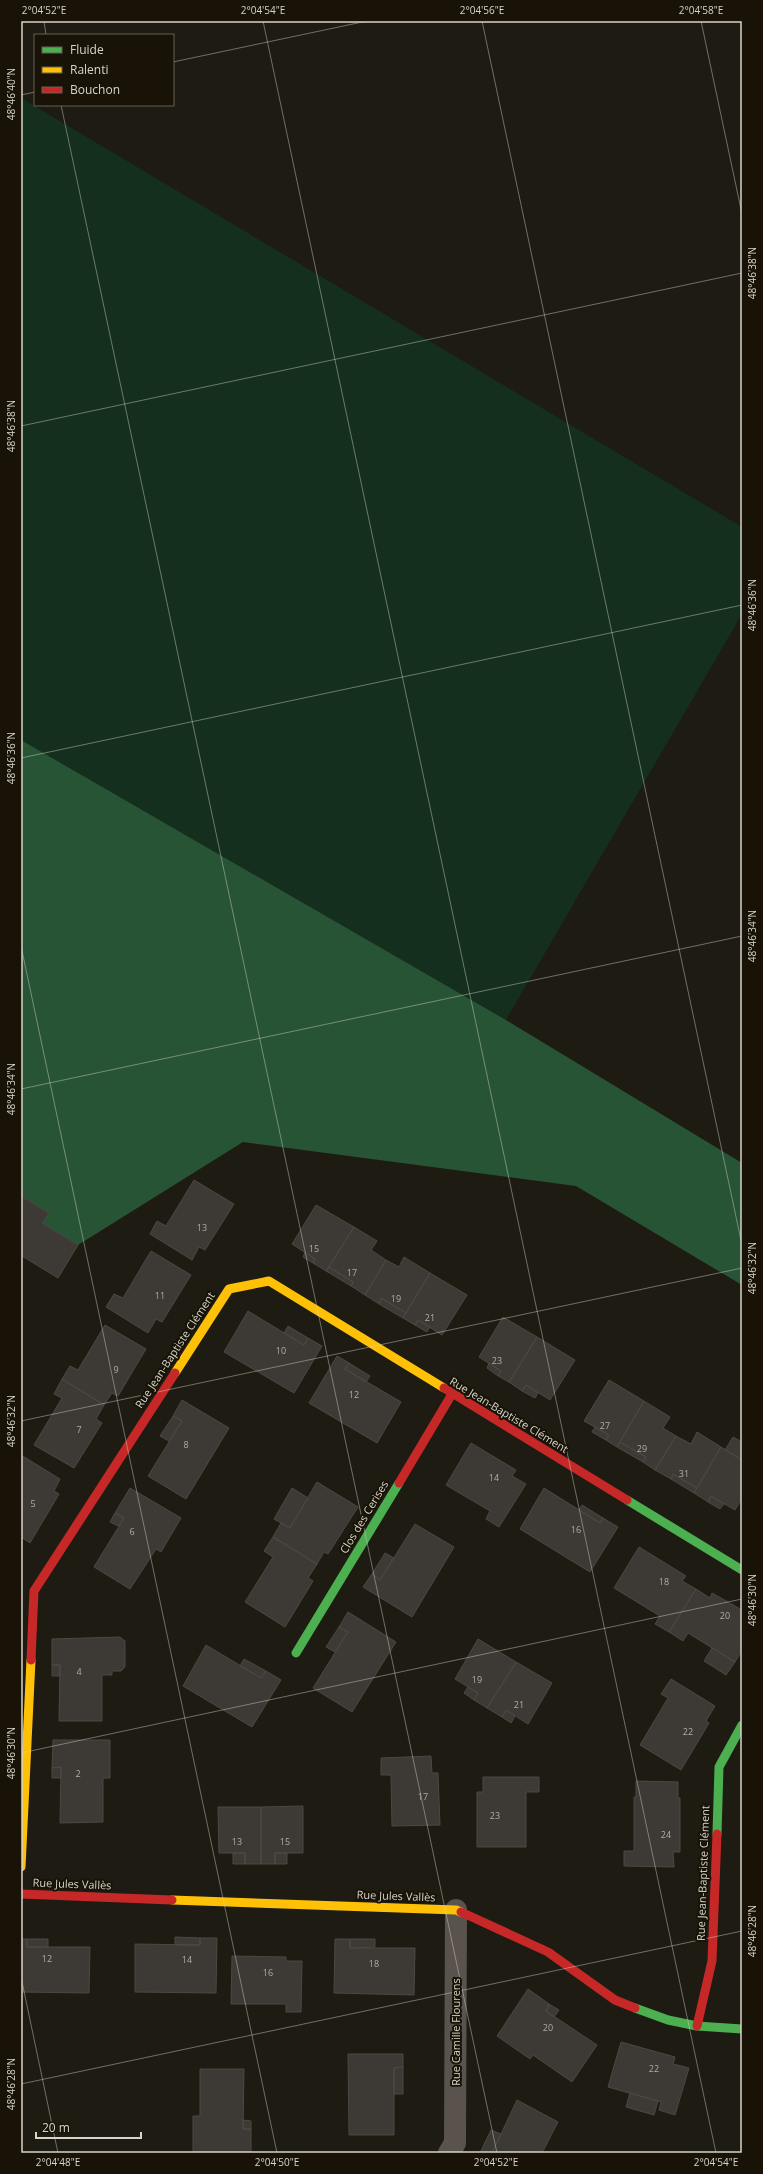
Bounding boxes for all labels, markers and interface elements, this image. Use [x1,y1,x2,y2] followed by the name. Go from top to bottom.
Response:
[22,3,66,17] text: 2°04'52"E
[241,3,285,17] text: 2°04'54"E
[460,3,504,17] text: 2°04'56"E
[679,3,723,17] text: 2°04'58"E
[34,34,174,106] legend
[70,41,104,58] text: Fluide
[70,61,109,78] text: Ralenti
[4,68,18,120] text: 48°46'40"N
[70,81,120,98] text: Bouchon
[745,247,759,299] text: 48°46'38"N
[4,400,18,452] text: 48°46'38"N
[745,579,759,631] text: 48°46'36"N
[4,732,18,784] text: 48°46'36"N
[745,910,759,962] text: 48°46'34"N
[4,1063,18,1115] text: 48°46'34"N
[197,1221,207,1234] house number: 13
[309,1242,319,1255] house number: 15
[745,1242,759,1294] text: 48°46'32"N
[347,1266,357,1279] house number: 17
[131,1289,218,1411] street label: Rue Jean-Baptiste Clément
[155,1289,165,1302] house number: 11
[391,1292,401,1305] house number: 19
[425,1311,435,1324] house number: 21
[276,1344,286,1357] house number: 10
[492,1354,502,1367] house number: 23
[113,1363,119,1376] house number: 9
[447,1373,571,1456] street label: Rue Jean-Baptiste Clément
[349,1388,359,1401] house number: 12
[4,1395,18,1447] text: 48°46'32"N
[600,1419,610,1432] house number: 27
[76,1423,82,1436] house number: 7
[183,1438,189,1451] house number: 8
[637,1442,647,1455] house number: 29
[679,1467,689,1480] house number: 31
[489,1471,499,1484] house number: 14
[336,1478,391,1556] street label: Clos des Cerises
[30,1497,36,1510] house number: 5
[571,1523,581,1536] house number: 16
[129,1525,135,1538] house number: 6
[745,1574,759,1626] text: 48°46'30"N
[659,1575,669,1588] house number: 18
[720,1609,730,1622] house number: 20
[76,1665,82,1678] house number: 4
[472,1673,482,1686] house number: 19
[514,1698,524,1711] house number: 21
[683,1725,693,1738] house number: 22
[4,1727,18,1779] text: 48°46'30"N
[75,1767,81,1780] house number: 2
[418,1790,428,1803] house number: 17
[693,1805,712,1941] street label: Rue Jean-Baptiste Clément
[490,1809,500,1822] house number: 23
[661,1828,671,1841] house number: 24
[232,1835,242,1848] house number: 13
[280,1835,290,1848] house number: 15
[32,1875,112,1892] street label: Rue Jules Vallès
[356,1887,436,1904] street label: Rue Jules Vallès
[745,1905,759,1957] text: 48°46'28"N
[42,1952,52,1965] house number: 12
[182,1953,192,1966] house number: 14
[369,1957,379,1970] house number: 18
[263,1966,273,1979] house number: 16
[448,1978,463,2086] street label: Rue Camille Flourens
[543,2021,553,2034] house number: 20
[4,2058,18,2110] text: 48°46'28"N
[649,2062,659,2075] house number: 22
[36,2114,141,2140] scale bar
[42,2119,70,2136] text: 20 m
[36,2155,80,2169] text: 2°04'48"E
[255,2155,299,2169] text: 2°04'50"E
[474,2155,518,2169] text: 2°04'52"E
[694,2155,738,2169] text: 2°04'54"E

